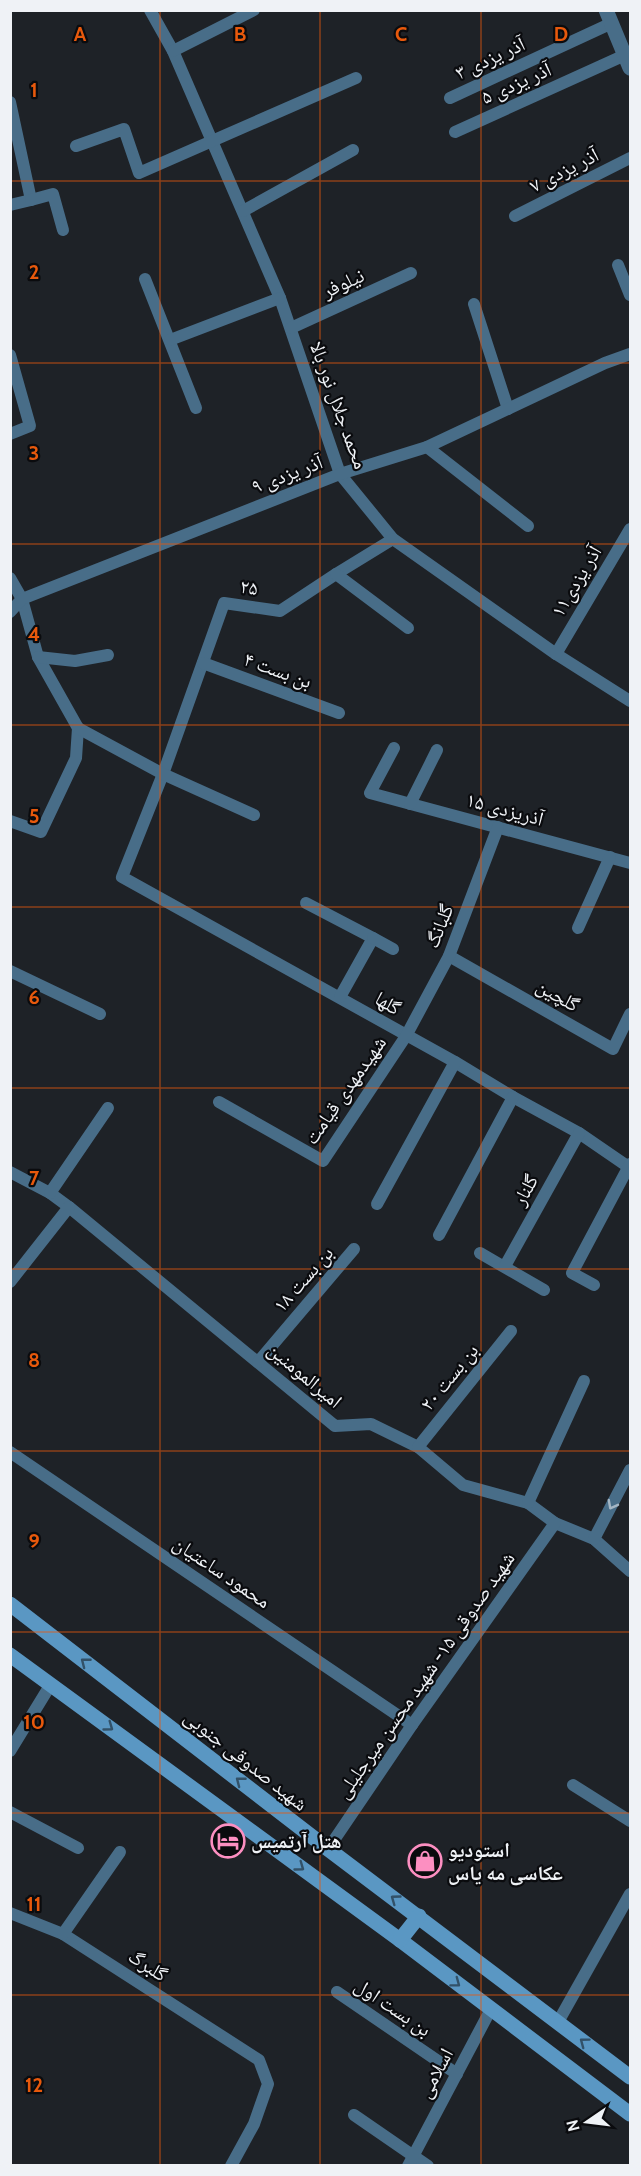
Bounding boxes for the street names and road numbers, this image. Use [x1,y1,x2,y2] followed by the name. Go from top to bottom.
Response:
[451,31,530,85] street label: آذر یزدی ۳
[477,57,556,109] street label: آذر یزدی ۵
[525,142,603,198] street label: آذر یزدی ۷
[317,263,368,303] street label: نیلوفر
[305,338,373,472] street label: محمد جلال نور بالا
[248,449,327,499] street label: آذر یزدی ۹
[545,540,607,621] street label: آذر یزدی۱۱
[238,574,260,600] street label: ۲۵
[241,647,315,693] street label: بن بست ۴
[464,787,547,831] street label: ۱۵ آذریزدی
[419,900,459,951] street label: گلبانگ
[532,973,584,1017] street label: گلچین
[371,986,405,1020] street label: گلها
[299,1031,391,1149] street label: شهیدمهدی قیامت
[506,1170,543,1211] street label: گلنار
[268,1241,338,1317] street label: بن بست ۱۸
[263,1337,347,1413] street label: امیرالمومنین
[415,1339,483,1415] street label: بن بست ۲۰
[169,1531,275,1613] street label: محمود ساعتیان
[330,1547,520,1803] street label: شهید صدوقی ۱۵- شهید محسن میرجلیلی
[179,1704,313,1816] street label: شهید صدوقی جنوبی
[124,1944,172,1986] street label: گلبرگ
[350,1973,436,2041] street label: بن بست اول
[412,2044,458,2102] street label: اسلامی

